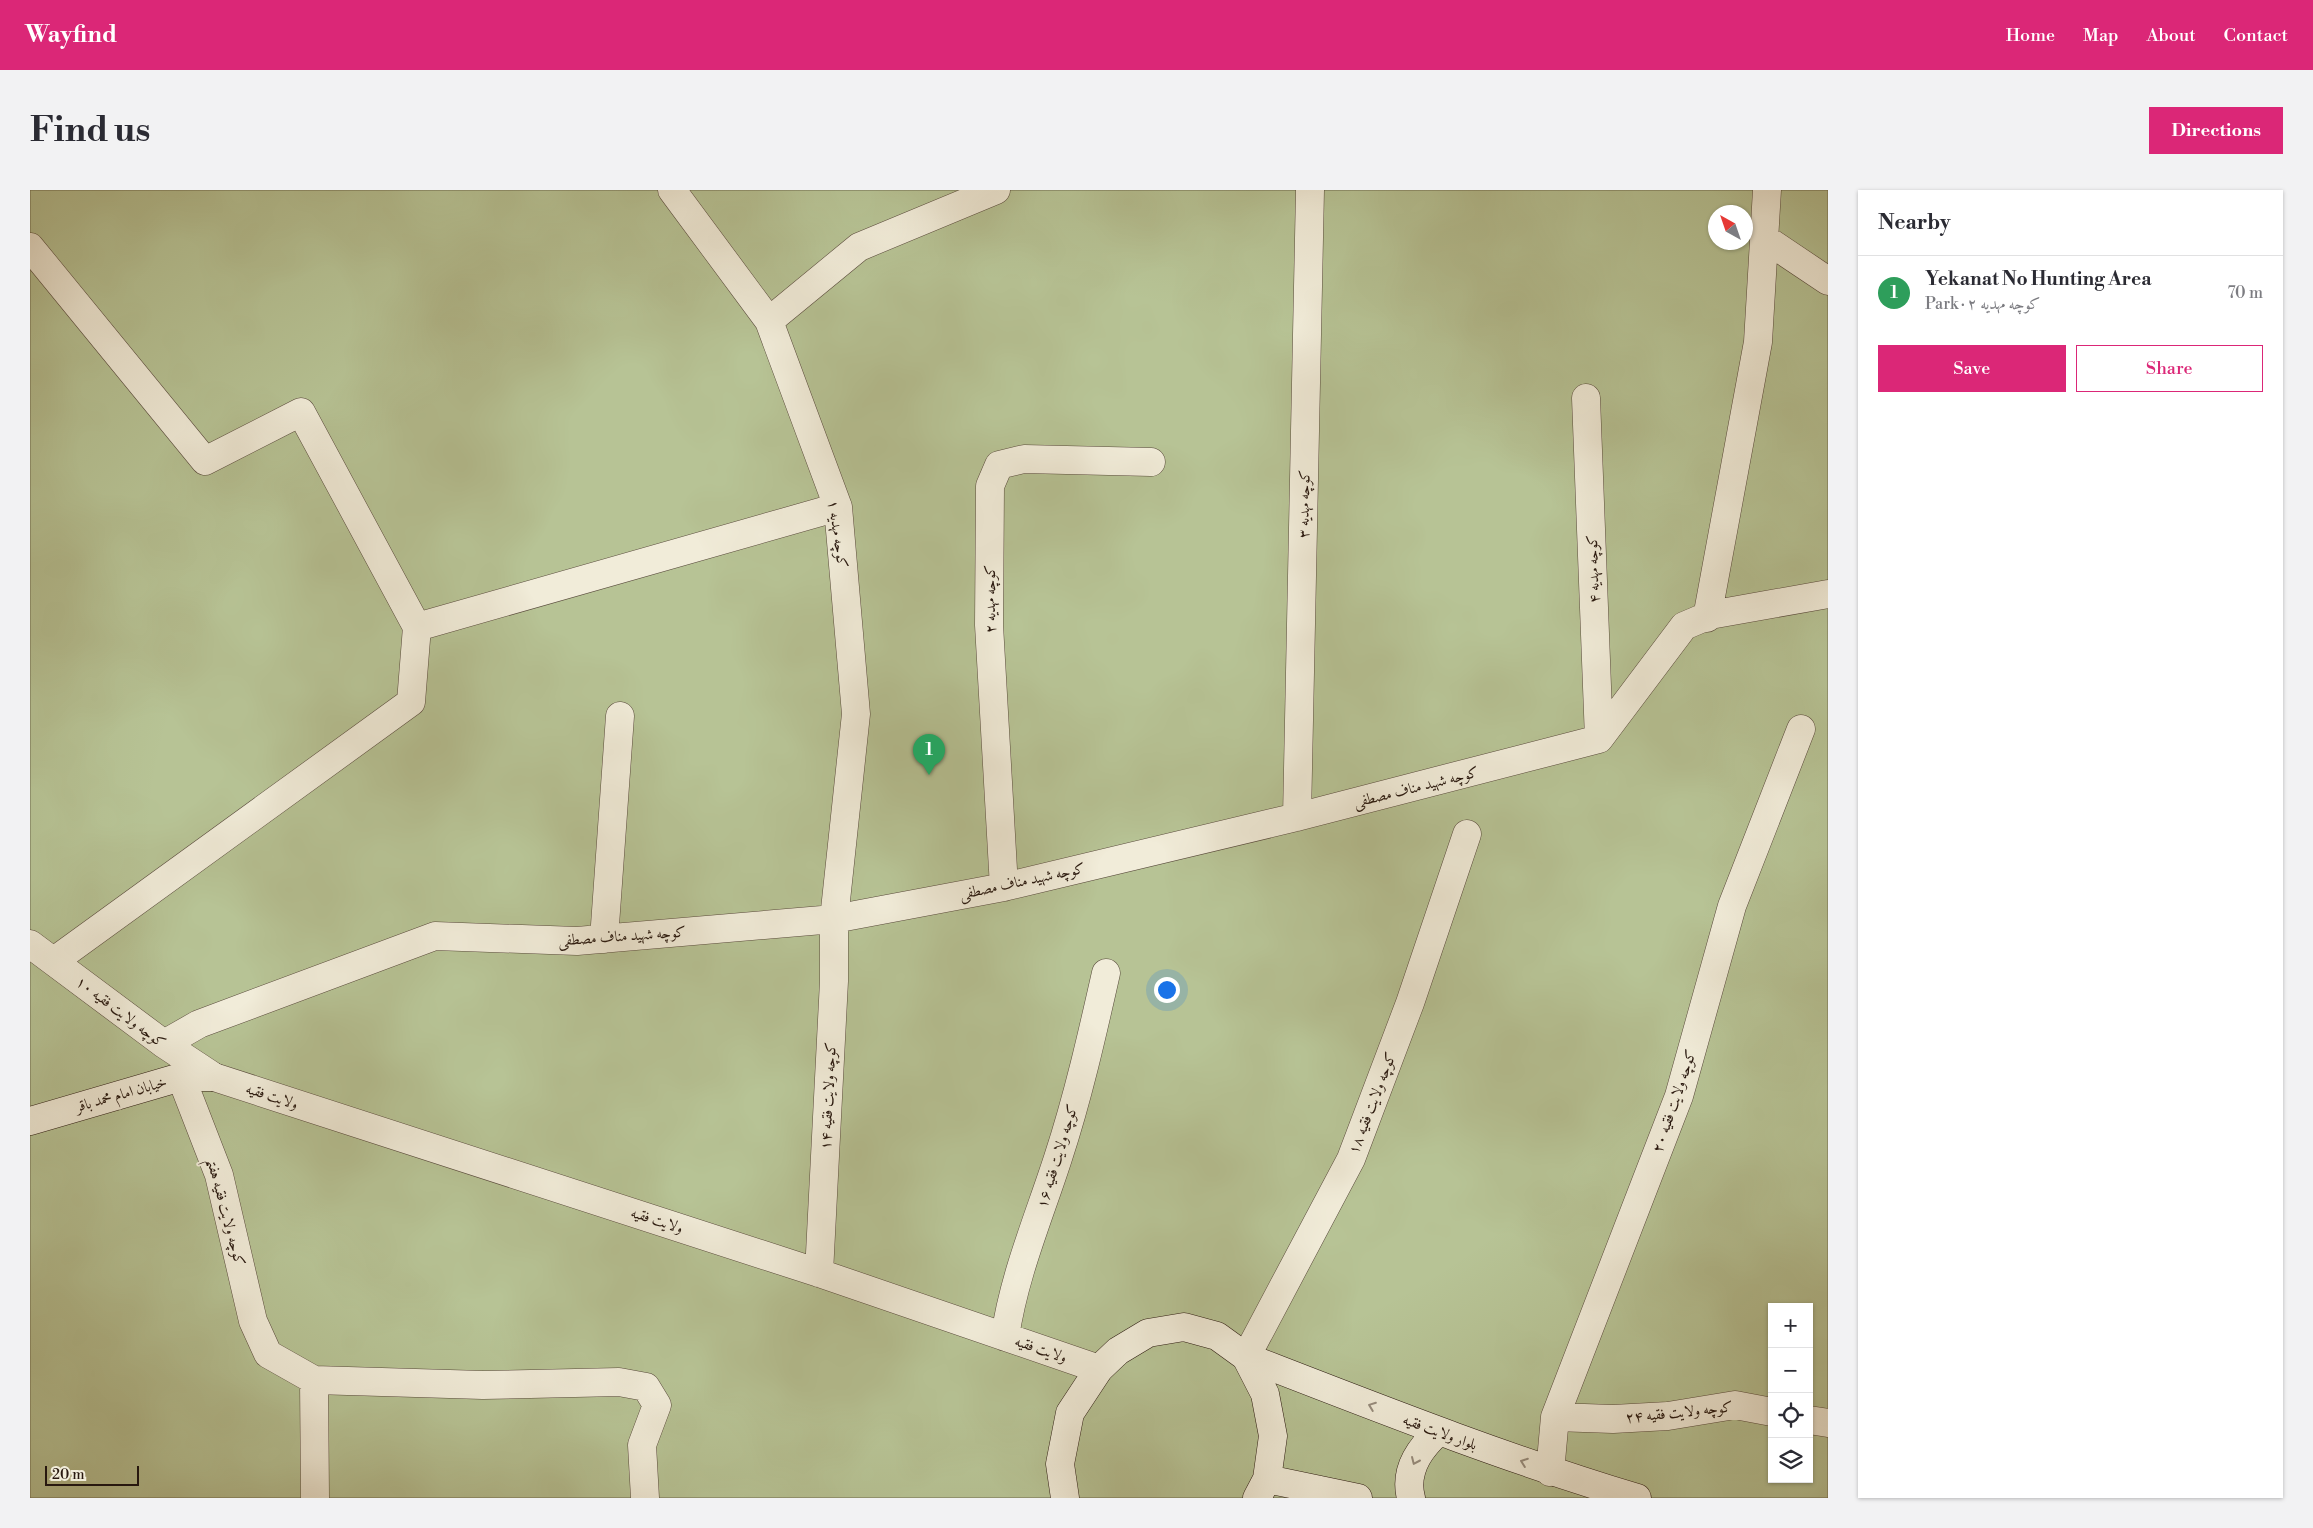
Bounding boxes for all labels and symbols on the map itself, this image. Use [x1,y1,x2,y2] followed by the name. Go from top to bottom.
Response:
[1708,205,1753,250] north arrow
[1294,470,1316,538] street label: کوچه مهدیه ۳
[822,499,852,569] street label: کوچه مهدیه ۱
[1583,534,1605,603] street label: کوچه مهدیه ۴
[981,565,1001,633] street label: کوچه مهدیه ۲
[913,734,945,775] pin: 1
[1352,763,1481,813] street label: کوچه شهید مناف مصطفی
[958,859,1087,905] street label: کوچه شهید مناف مصطفی
[558,923,687,951] street label: کوچه شهید مناف مصطفی
[71,972,169,1053] street label: کوچه ولایت فقیه ۱۰
[1154,977,1180,1003] your location
[816,1042,842,1150] street label: کوچه ولایت فقیه ۱۴
[1648,1047,1702,1156] street label: کوچه ولایت فقیه ۲۰
[1344,1049,1402,1157] street label: کوچه ولایت فقیه ۱۸
[71,1072,170,1120] street label: خیابان امام محمد باقر
[243,1079,301,1114] street label: ولایت فقیه
[1033,1102,1083,1211] street label: کوچه ولایت فقیه ۱۶
[197,1156,249,1270] street label: کوچه ولایت فقیه هفتم
[628,1203,686,1238] street label: ولایت فقیه
[1012,1332,1070,1367] street label: ولایت فقیه
[1624,1397,1734,1429] street label: کوچه ولایت فقیه ۲۴
[1368,1402,1377,1412] one-way arrow
[1400,1410,1480,1455] street label: بلوار ولایت فقیه
[1411,1456,1422,1465] one-way arrow
[1520,1458,1529,1468] one-way arrow
[45,1463,139,1486] scale bar

